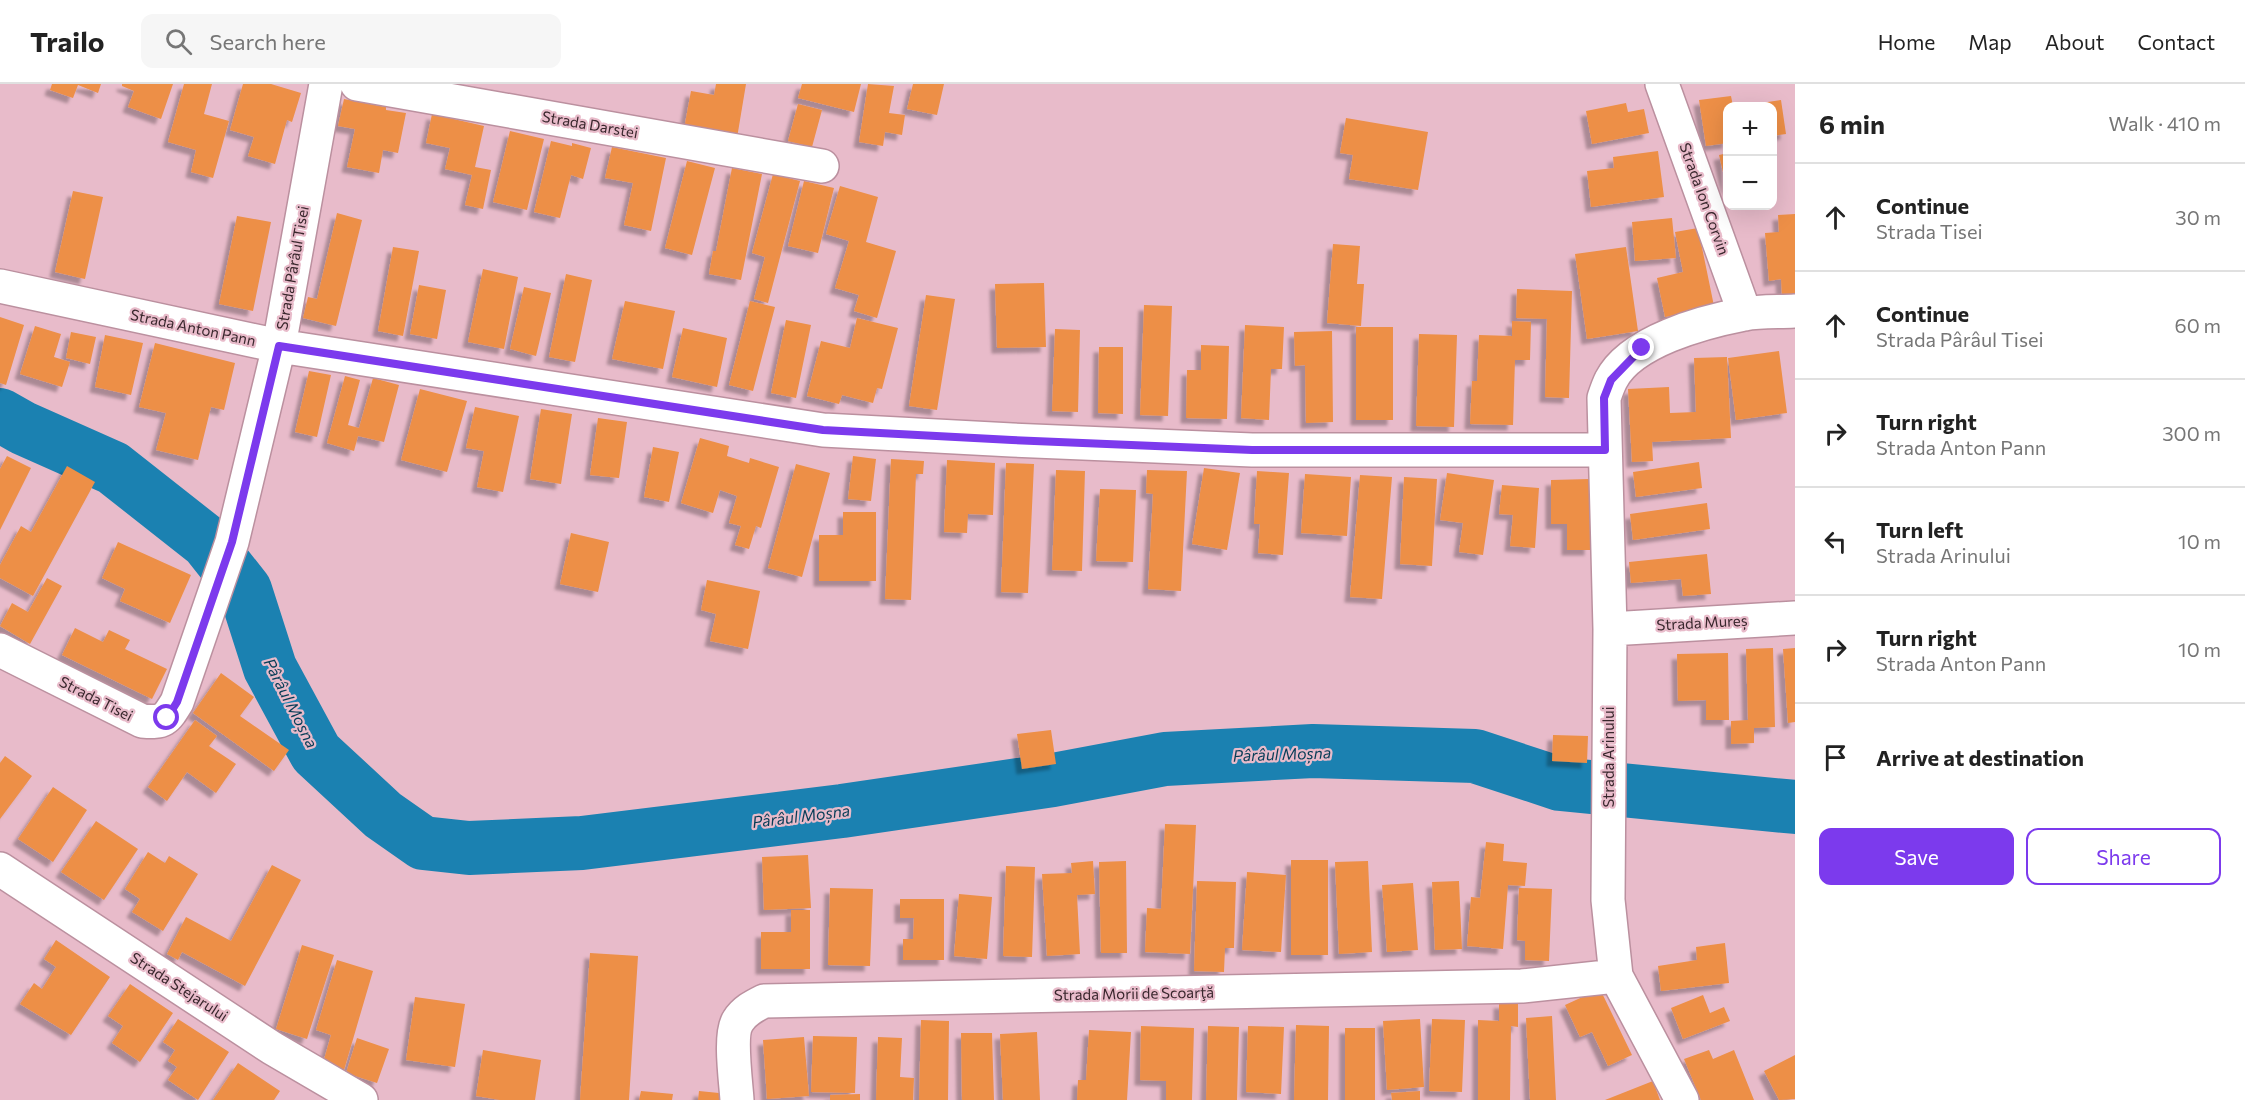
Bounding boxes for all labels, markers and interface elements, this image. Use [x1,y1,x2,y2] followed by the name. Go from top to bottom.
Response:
[141,14,561,68] search box
[30,24,105,58] text: Trailo
[162,25,195,58] icon: search
[210,28,326,55] text: Search here
[1878,29,1935,54] text: Home
[1968,29,2012,54] text: Map
[2045,29,2104,54] text: About
[2137,29,2215,54] text: Contact
[1723,102,1777,210] map controls
[1723,102,1777,156] button: +
[541,107,640,141] street label: Strada Darstei
[1819,108,1885,139] text: 6 min
[2109,111,2221,135] text: Walk · 410 m
[1676,140,1734,257] street label: Strada Ion Corvin
[1723,156,1777,210] button: −
[1876,192,1969,219] text: Continue
[1819,201,1852,234] icon: ahead
[272,204,312,331] street label: Strada Pârâul Tisei
[2175,205,2221,229] text: 30 m
[1876,219,1983,243] text: Strada Tisei
[1876,300,1969,327] text: Continue
[129,305,258,349] street label: Strada Anton Pann
[1819,309,1852,342] icon: ahead
[2175,313,2221,337] text: 60 m
[1876,327,2044,351] text: Strada Pârâul Tisei
[1628,334,1654,360] route end
[1876,408,1977,435] text: Turn right
[1819,417,1852,450] icon: right
[2162,421,2221,445] text: 300 m
[1876,435,2046,459] text: Strada Anton Pann
[1876,516,1963,543] text: Turn left
[1819,525,1852,558] icon: left
[2178,529,2221,553] text: 10 m
[1876,543,2011,567] text: Strada Arinului
[1656,611,1748,635] street label: Strada Mureș
[1876,624,1977,651] text: Turn right
[1819,633,1852,666] icon: right
[2178,637,2221,661] text: 10 m
[1876,651,2046,675] text: Strada Anton Pann
[259,655,322,752] water label: Pârâul Moșna
[57,672,136,724] street label: Strada Tisei
[153,704,179,730] route start
[1599,706,1617,808] street label: Strada Arinului
[1819,741,1852,774] icon: arrive
[1232,742,1332,767] water label: Pârâul Moșna
[1876,744,2084,771] text: Arrive at destination
[751,800,851,833] water label: Pârâul Moșna
[1819,828,2014,885] button: Save
[2026,828,2221,885] button: Share
[127,948,232,1024] street label: Strada Stejarului
[1054,983,1214,1003] street label: Strada Morii de Scoarţă

